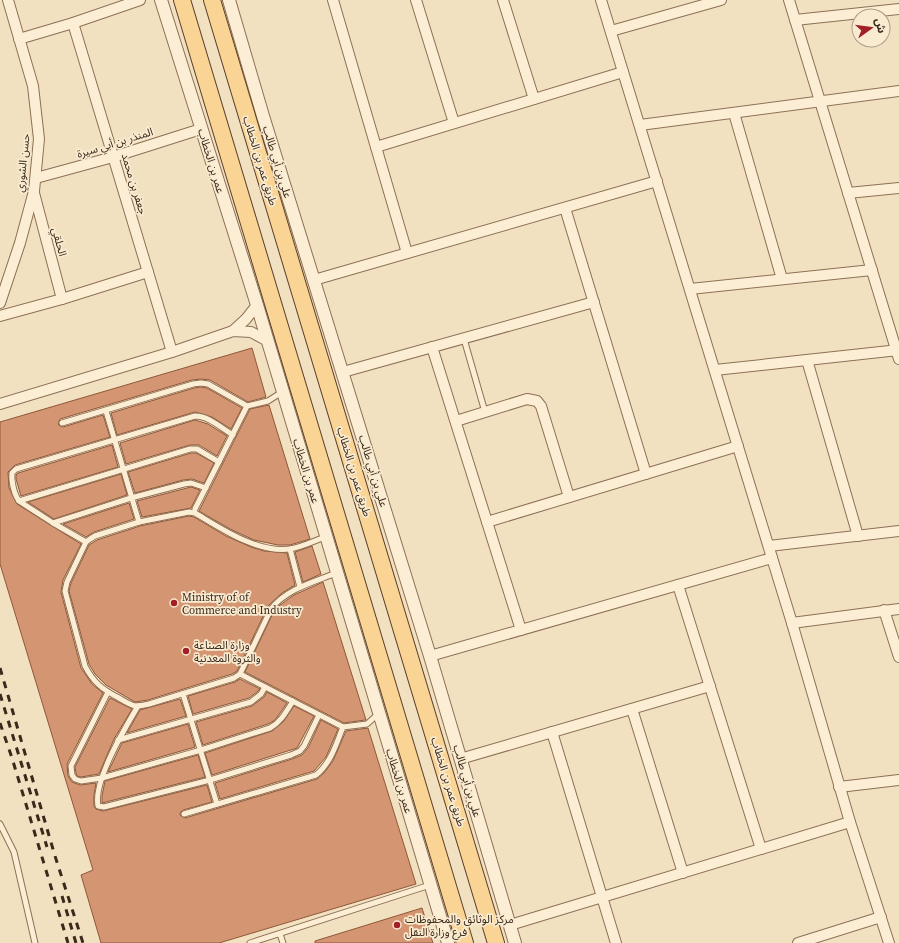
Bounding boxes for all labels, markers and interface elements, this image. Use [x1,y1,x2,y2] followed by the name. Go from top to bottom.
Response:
[851,8,891,48] north arrow
[871,17,889,35] text: ش
[239,114,281,208] street label: طريق عمر بن الخطاب
[75,124,155,163] street label: المنذر بن أبي سيرة
[257,124,295,201] street label: علي بن أبي طالب
[194,127,228,196] street label: عمر بن الخطاب
[12,132,35,193] street label: حسن الشوري
[118,152,151,217] street label: جعفر بن محمد
[46,226,70,259] street label: الحلقي
[333,425,375,519] street label: طريق عمر بن الخطاب
[353,433,391,510] street label: علي بن أبي طالب
[289,437,323,506] street label: عمر بن الخطاب
[182,590,302,618] place label: Ministry of of Commerce and Industry
[169,598,179,608] marker: Ministry of of Commerce and Industry
[194,638,261,666] place label: وزارة الصناعة والثروة المعدنية
[181,646,191,656] marker: وزارة الصناعة والثروة المعدنية
[427,735,469,829] street label: طريق عمر بن الخطاب
[448,743,485,820] street label: علي بن أبي طالب
[382,747,416,816] street label: عمر بن الخطاب
[405,912,514,940] place label: مركز الوثائق والمحفوظات فرع وزارة النقل
[392,920,402,930] marker: مركز الوثائق والمحفوظات فرع وزارة النقل

